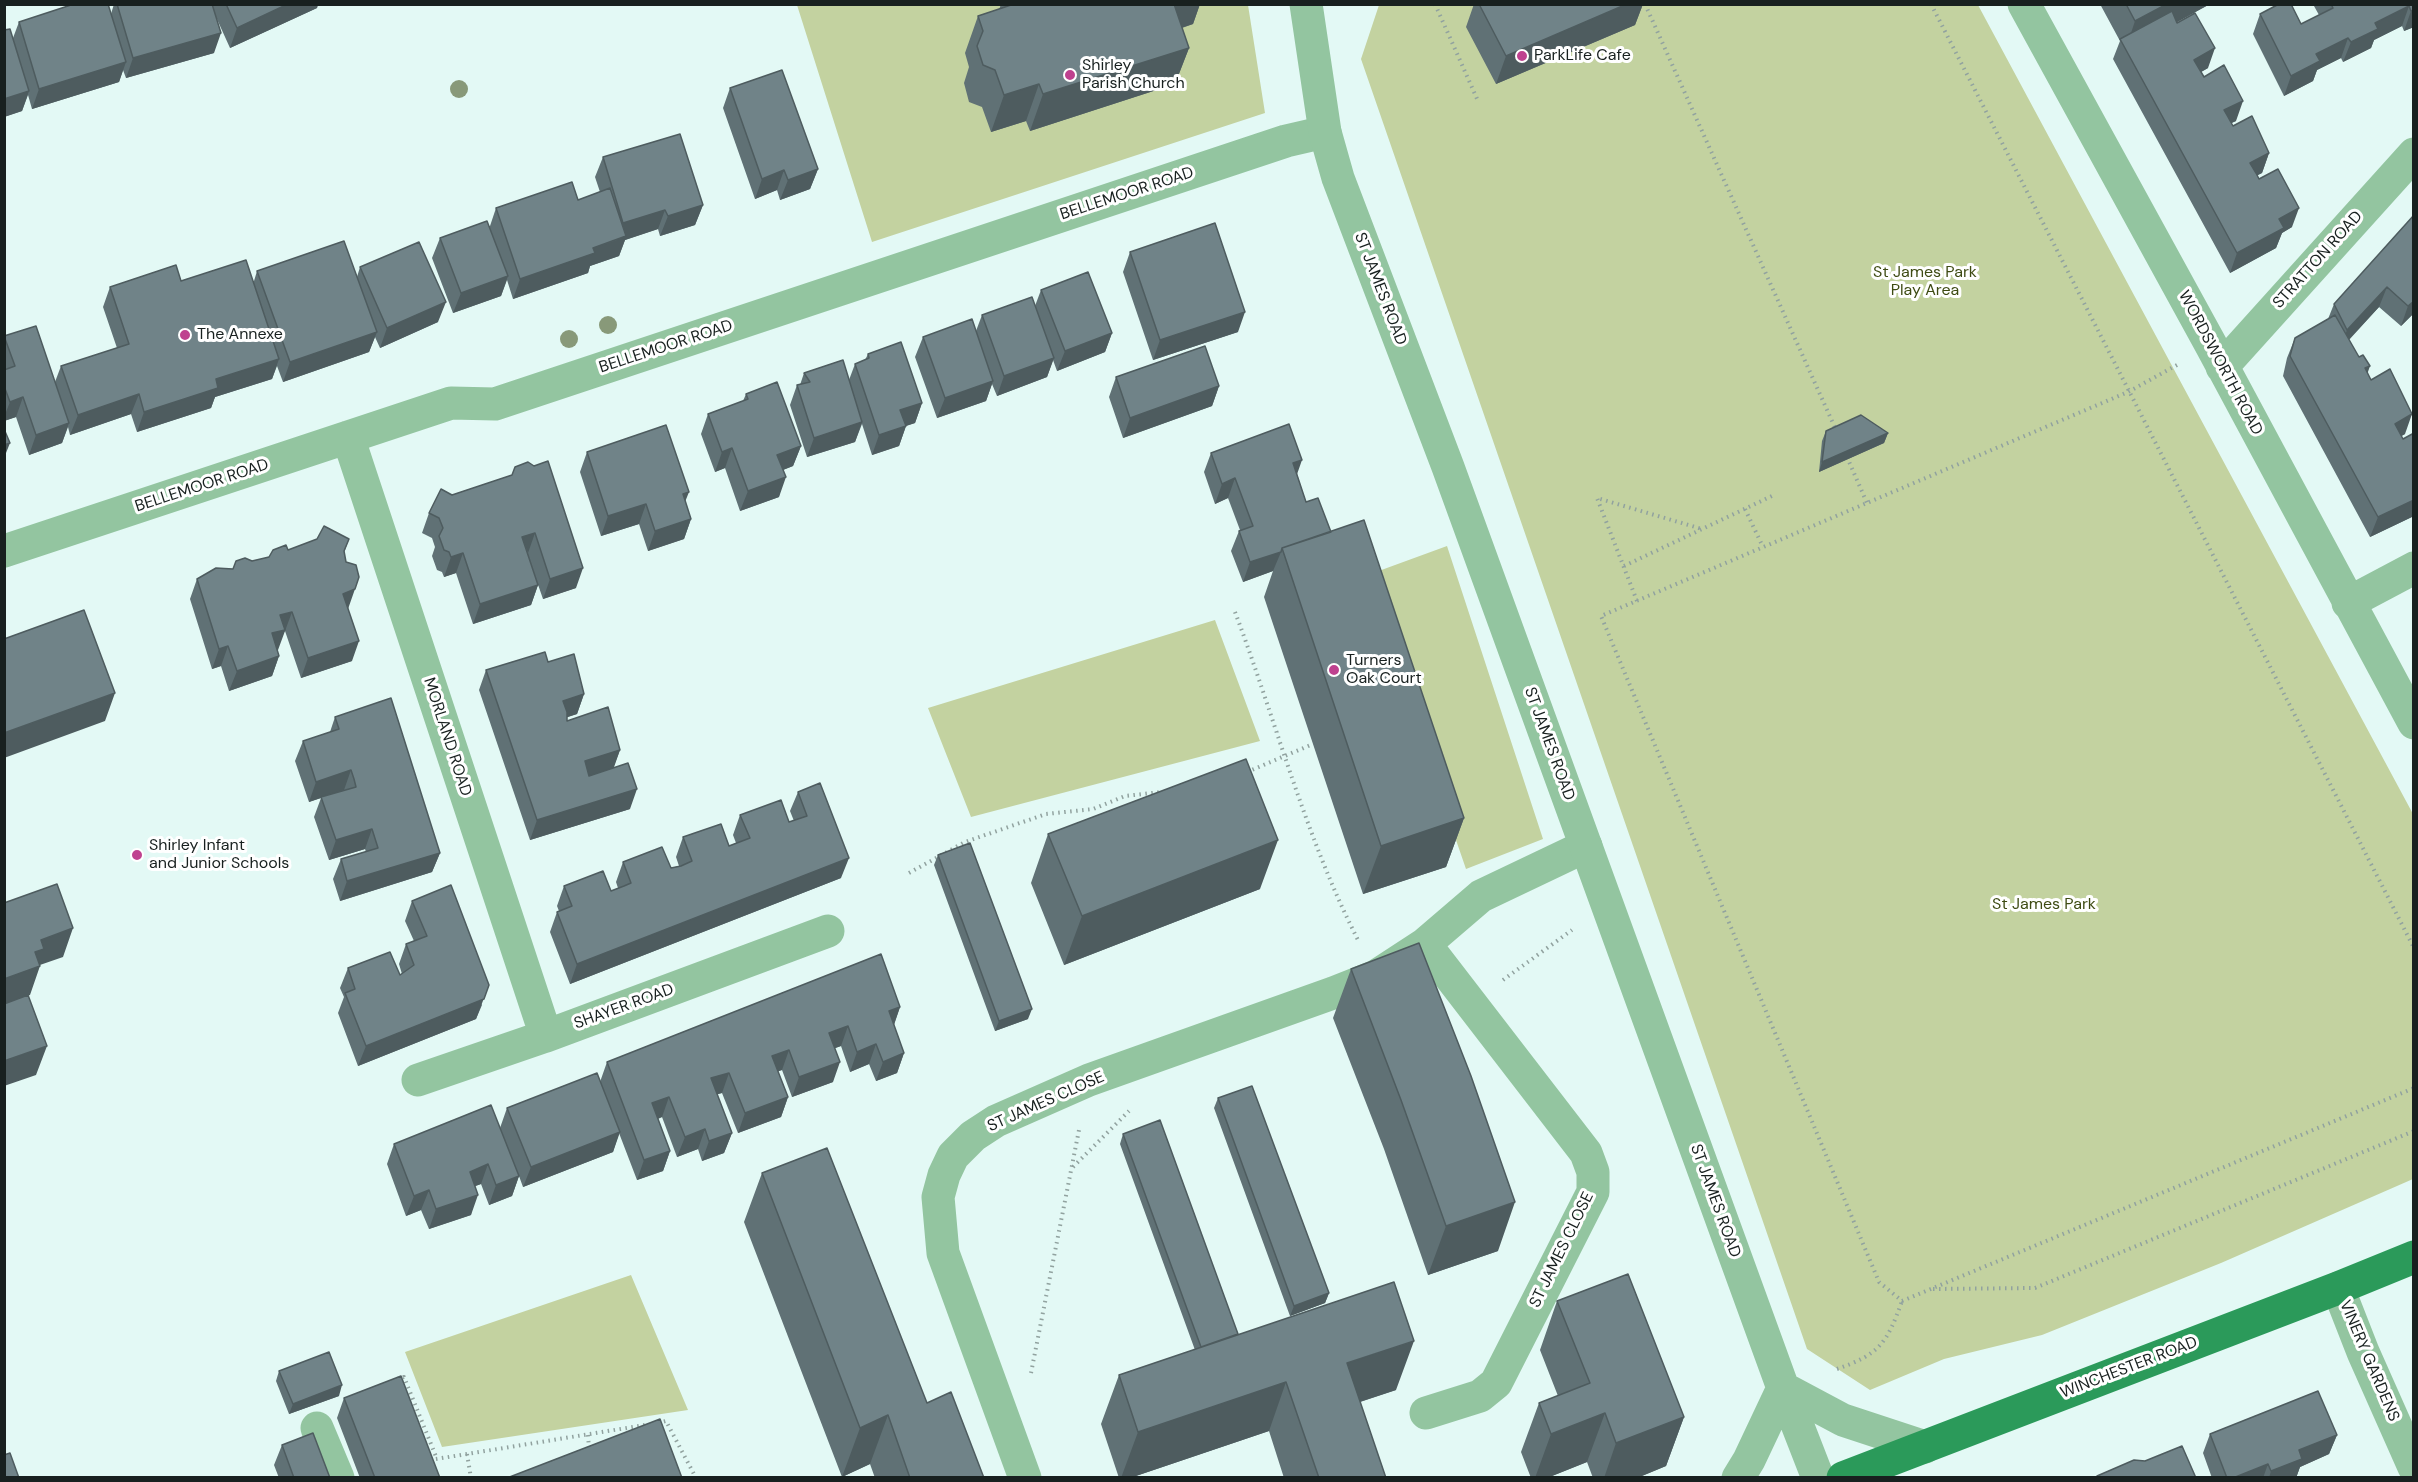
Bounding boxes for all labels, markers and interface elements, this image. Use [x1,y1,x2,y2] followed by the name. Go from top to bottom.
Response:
[1534,46,1631,66] place label: ParkLife Cafe
[1515,49,1529,63] marker: ParkLife Cafe
[1082,56,1185,94] place label: Shirley Parish Church
[1063,68,1077,82] marker: Shirley Parish Church
[1058,163,1196,225] street label: BELLEMOOR ROAD
[2269,207,2367,313] street label: STRATTON ROAD
[1350,230,1410,348] street label: ST JAMES ROAD
[1873,263,1977,301] park label: St James Park Play Area
[2174,287,2266,439] street label: WORDSWORTH ROAD
[597,316,735,378] street label: BELLEMOOR ROAD
[197,325,283,345] place label: The Annexe
[178,328,192,342] marker: The Annexe
[133,455,271,517] street label: BELLEMOOR ROAD
[1346,651,1422,689] place label: Turners Oak Court
[1327,663,1341,677] marker: Turners Oak Court
[419,675,475,799] street label: MORLAND ROAD
[1520,685,1578,803] street label: ST JAMES ROAD
[149,836,289,874] place label: Shirley Infant and Junior Schools
[130,848,144,862] marker: Shirley Infant and Junior Schools
[1992,895,2096,915] park label: St James Park
[572,980,676,1034] street label: SHAYER ROAD
[985,1068,1107,1136] street label: ST JAMES CLOSE
[1686,1142,1744,1260] street label: ST JAMES ROAD
[1526,1189,1598,1311] street label: ST JAMES CLOSE
[2335,1298,2403,1424] street label: VINERY GARDENS
[2058,1333,2200,1403] street label: WINCHESTER ROAD

